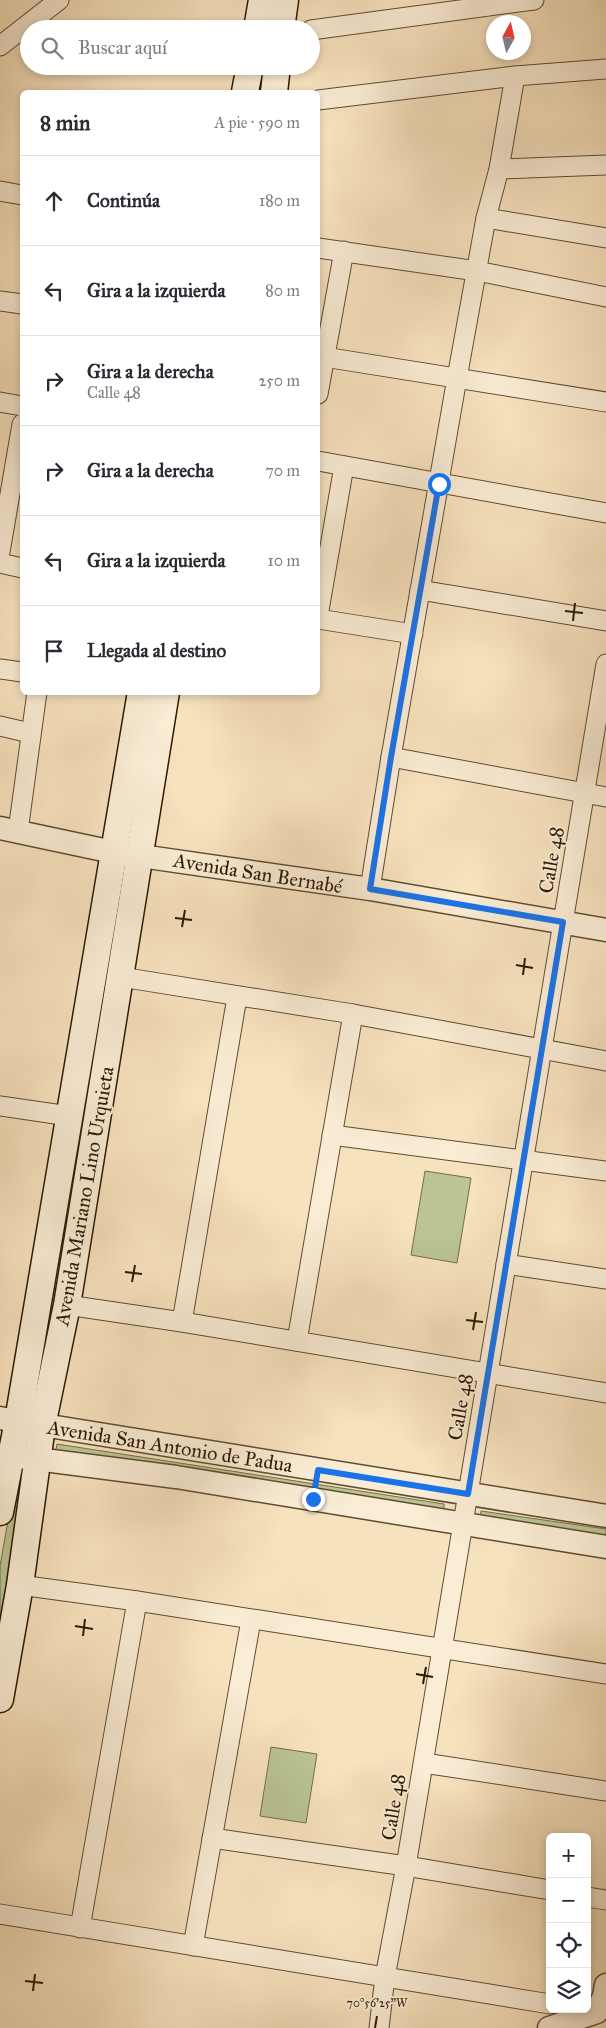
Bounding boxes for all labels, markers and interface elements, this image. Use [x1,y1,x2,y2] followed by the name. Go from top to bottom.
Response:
[486,15,531,60] north arrow
[20,20,320,75] search box
[38,34,66,62] icon: search
[78,36,167,59] text: Buscar aquí
[40,110,90,136] text: 8 min
[214,113,300,132] text: A pie · 590 m
[40,187,68,215] icon: ahead
[87,189,160,212] text: Continúa
[259,191,300,210] text: 180 m
[40,277,68,305] icon: left
[87,279,226,302] text: Gira a la izquierda
[265,281,300,300] text: 80 m
[87,360,214,383] text: Gira a la derecha
[40,367,68,395] icon: right
[259,371,300,390] text: 250 m
[87,383,141,402] text: Calle 48
[40,457,68,485] icon: right
[87,459,214,482] text: Gira a la derecha
[265,461,300,480] text: 70 m
[428,473,451,496] route start
[40,547,68,575] icon: left
[87,549,226,572] text: Gira a la izquierda
[268,551,300,570] text: 10 m
[40,637,68,665] icon: arrive
[87,639,226,662] text: Llegada al destino
[533,825,569,895] street label: Calle 48
[171,848,345,898] street label: Avenida San Bernabé
[49,1064,120,1329] street label: Avenida Mariano Lino Urquieta
[442,1372,478,1442] street label: Calle 48
[45,1415,295,1477] street label: Avenida San Antonio de Padua
[302,1488,325,1511] route end
[376,1772,410,1842] street label: Calle 48
[546,1833,591,2013] map controls
[546,1833,591,1878] button: +
[546,1878,591,1923] button: −
[546,1923,591,1968] button: locate
[546,1968,591,2013] button: layers
[347,1996,408,2010] text: 70°56'25"W

